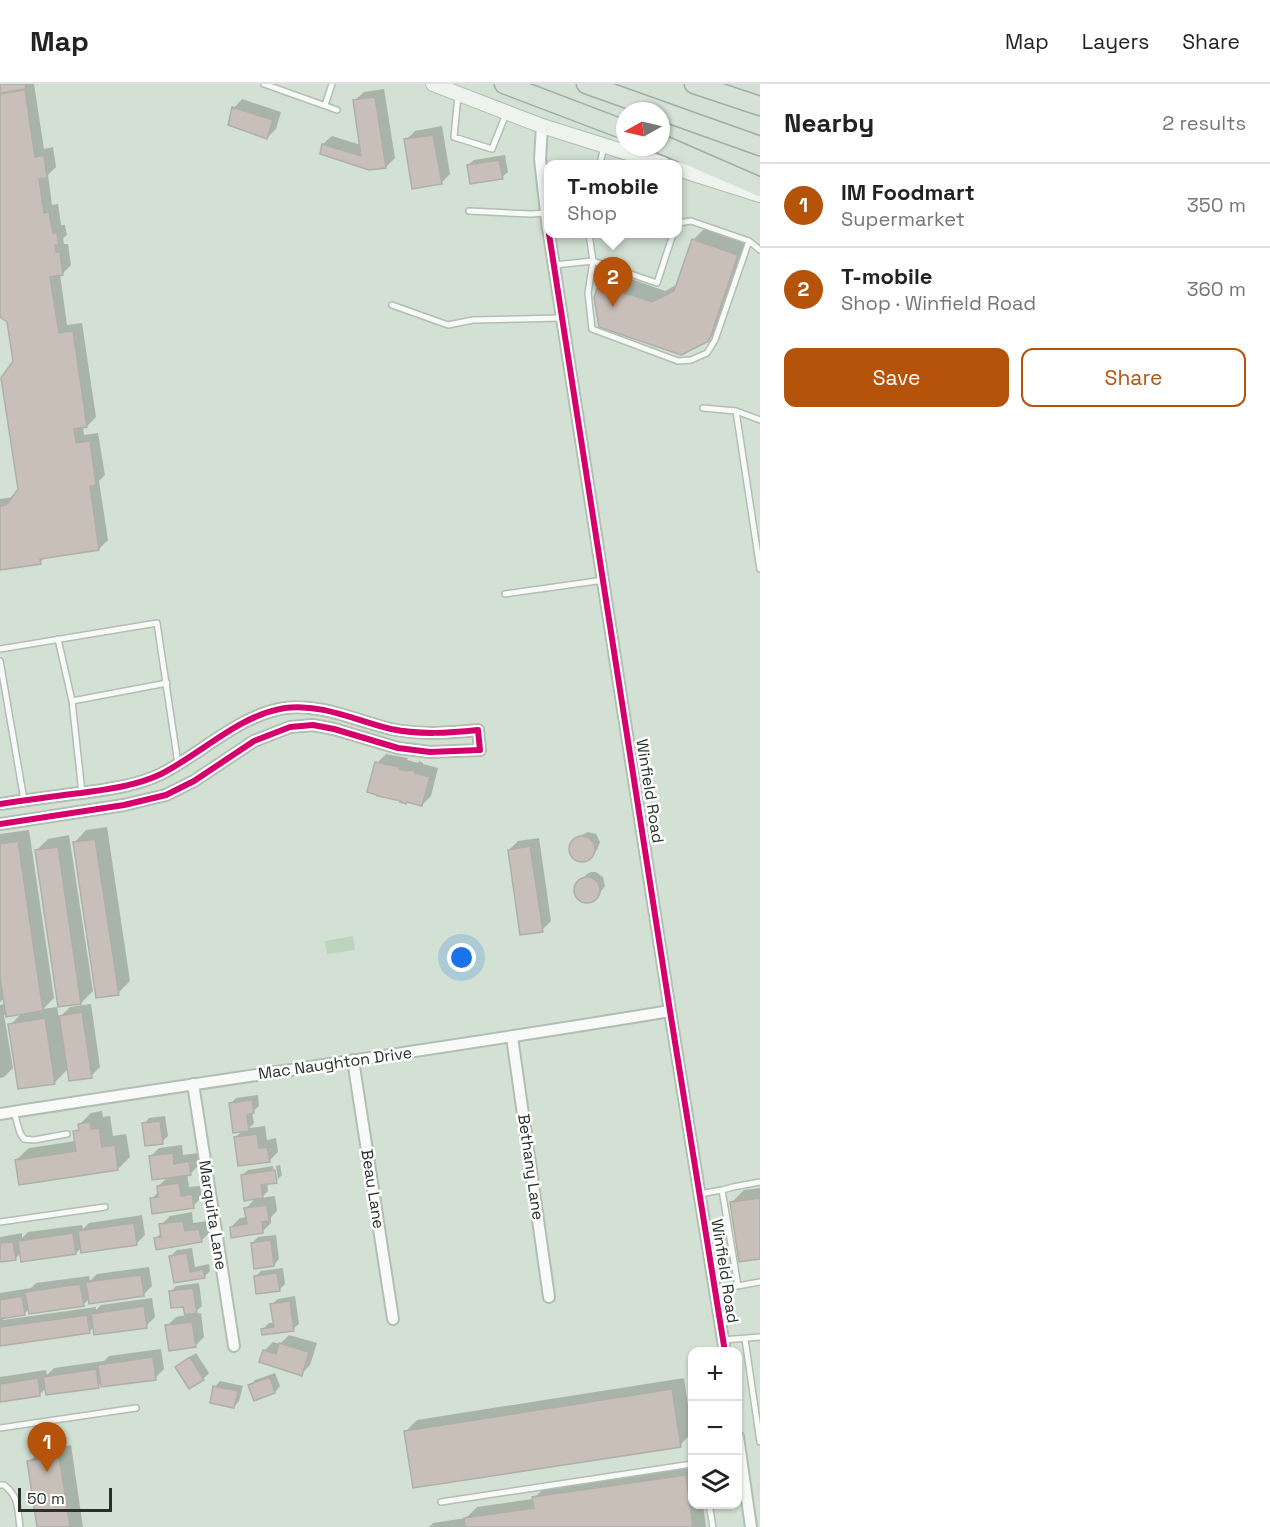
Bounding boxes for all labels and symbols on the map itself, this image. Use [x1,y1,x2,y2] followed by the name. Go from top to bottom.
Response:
[616,102,670,156] north arrow
[594,258,632,307] pin: 2
[631,737,669,845] street label: Winfield Road
[447,943,476,972] your location
[257,1042,413,1084] street label: Mac Naughton Drive
[513,1113,549,1221] street label: Bethany Lane
[356,1148,390,1230] street label: Beau Lane
[194,1159,232,1271] street label: Marquita Lane
[706,1217,744,1325] street label: Winfield Road
[28,1422,66,1472] pin: 1
[18,1485,112,1512] scale bar

